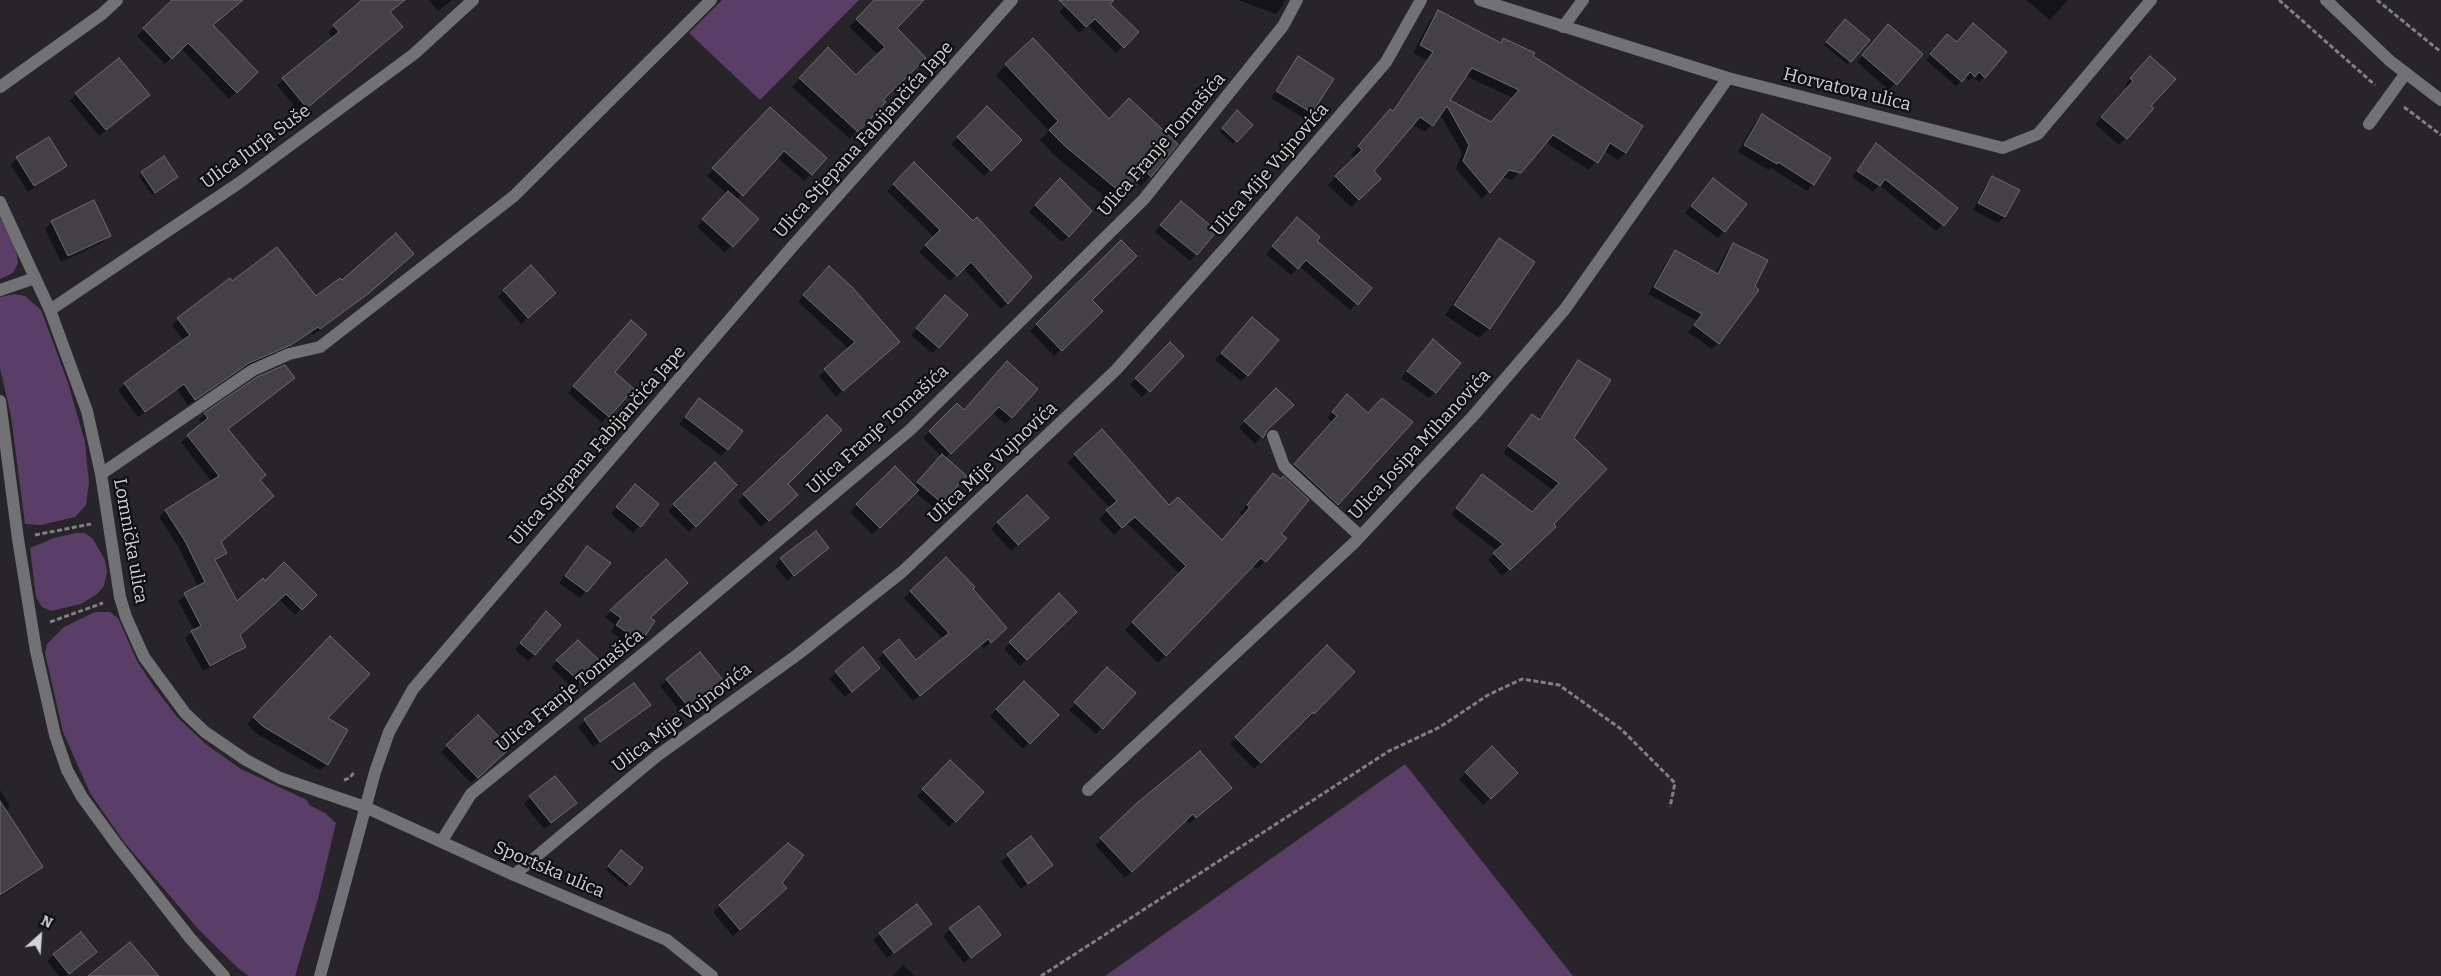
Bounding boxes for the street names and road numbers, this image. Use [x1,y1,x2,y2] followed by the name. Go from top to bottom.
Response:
[770,37,958,243] street label: Ulica Stjepana Fabijančića Jape
[1781,64,1913,116] street label: Horvatova ulica
[1094,69,1230,221] street label: Ulica Franje Tomašića
[1207,99,1333,241] street label: Ulica Mije Vujnovića
[197,100,315,194] street label: Ulica Jurja Suše
[505,342,691,550] street label: Ulica Stjepana Fabijančića Jape
[803,361,953,499] street label: Ulica Franje Tomašića
[1345,365,1495,525] street label: Ulica Josipa Mihanovića
[924,398,1062,528] street label: Ulica Mije Vujnovića
[108,477,152,605] street label: Lomnička ulica
[492,625,648,757] street label: Ulica Franje Tomašića
[608,659,756,777] street label: Ulica Mije Vujnovića
[491,837,607,903] street label: Sportska ulica

